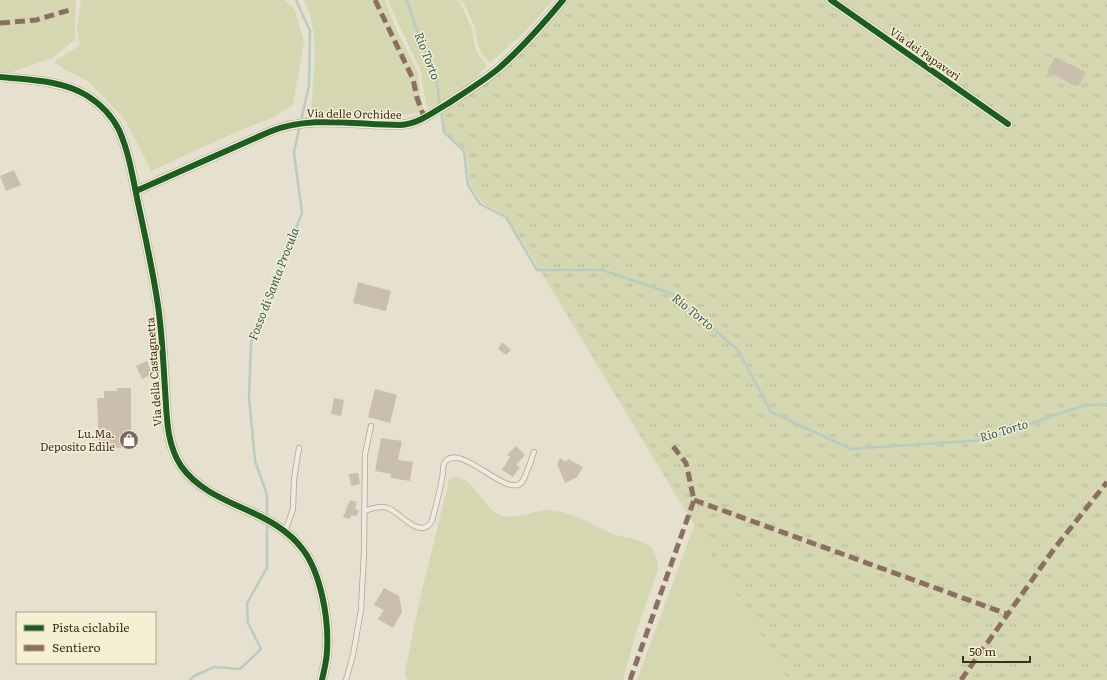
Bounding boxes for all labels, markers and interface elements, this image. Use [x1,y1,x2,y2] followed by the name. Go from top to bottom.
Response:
[887,23,965,84] street label: Via dei Papaveri
[411,29,445,82] water label: Rio Torto
[306,104,402,122] street label: Via delle Orchidee
[243,224,303,343] water label: Fosso di Santa Procula
[669,289,719,334] water label: Rio Torto
[141,317,165,427] street label: Via della Castagnetta
[977,414,1030,446] water label: Rio Torto
[40,425,115,454] place label: Lu.Ma. Deposito Edile
[118,429,140,451] shop icon: Lu.Ma. Deposito Edile
[16,612,156,664] legend
[52,618,130,636] text: Pista ciclabile
[52,638,100,656] text: Sentiero
[963,638,1030,664] scale bar
[969,642,996,660] text: 50 m

